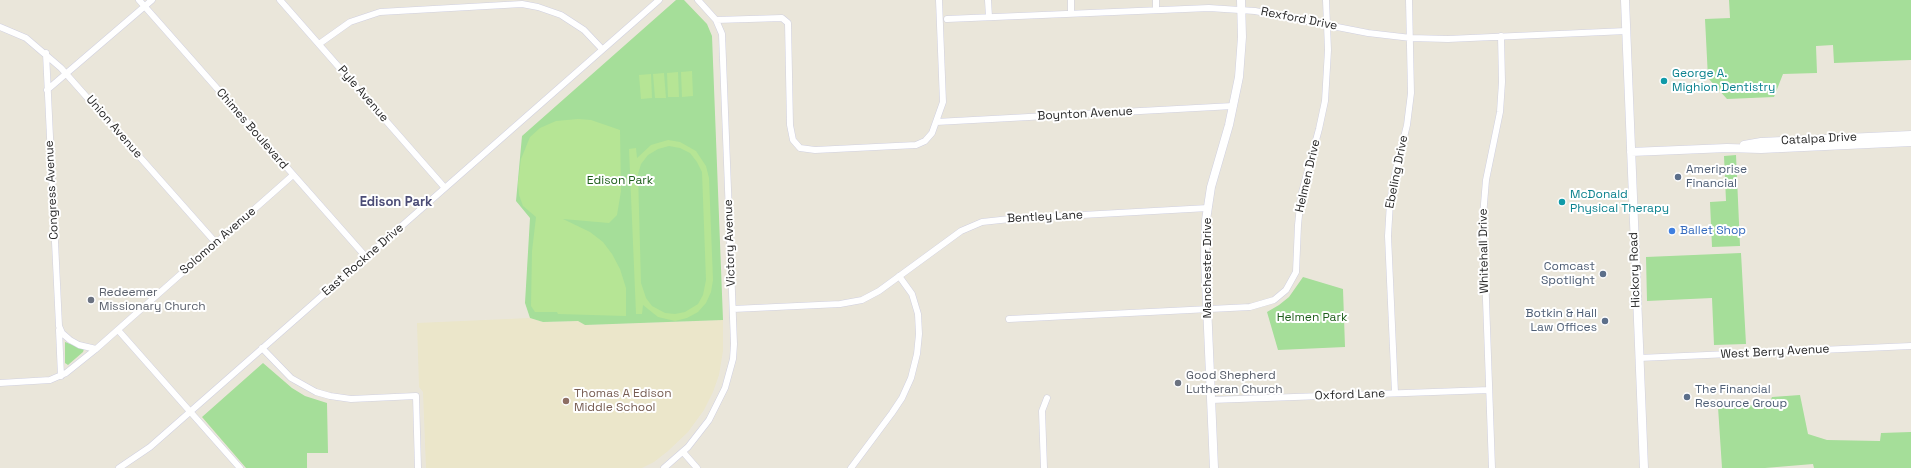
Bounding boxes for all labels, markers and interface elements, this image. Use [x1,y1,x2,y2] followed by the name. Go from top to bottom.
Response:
[1259,5,1339,33] street label: Rexford Drive
[335,63,391,125] street label: Pyle Avenue
[1672,67,1775,95] place label: George A. Mighion Dentistry
[1659,76,1669,86] marker: George A. Mighion Dentistry
[213,86,291,172] street label: Chimes Boulevard
[83,93,145,161] street label: Union Avenue
[1037,104,1133,124] street label: Boynton Avenue
[1781,130,1857,148] street label: Catalpa Drive
[1383,134,1411,210] street label: Ebeling Drive
[1293,138,1323,214] street label: Helmen Drive
[42,140,62,240] street label: Congress Avenue
[1686,163,1747,191] place label: Ameriprise Financial
[1673,172,1683,182] marker: Ameriprise Financial
[587,174,653,188] park label: Edison Park
[1570,188,1669,216] place label: McDonald Physical Therapy
[360,194,432,210] district label: Edison Park
[1557,197,1567,207] marker: McDonald Physical Therapy
[721,199,739,287] street label: Victory Avenue
[177,204,259,278] street label: Solomon Avenue
[1007,208,1083,226] street label: Bentley Lane
[1476,208,1492,294] street label: Whitehall Drive
[1201,217,1215,319] street label: Manchester Drive
[319,221,407,299] street label: East Rockne Drive
[1680,224,1746,238] place label: Ballet Shop
[1667,226,1677,236] marker: Ballet Shop
[1626,232,1644,308] street label: Hickory Road
[1541,260,1595,288] place label: Comcast Spotlight
[1598,269,1608,279] marker: Comcast Spotlight
[99,286,206,314] place label: Redeemer Missionary Church
[86,295,96,305] marker: Redeemer Missionary Church
[1526,307,1597,335] place label: Botkin & Hall Law Offices
[1277,311,1347,325] park label: Helmen Park
[1600,316,1610,326] marker: Botkin & Hall Law Offices
[1720,342,1830,362] street label: West Berry Avenue
[1186,369,1283,397] place label: Good Shepherd Lutheran Church
[1173,378,1183,388] marker: Good Shepherd Lutheran Church
[1695,383,1787,411] place label: The Financial Resource Group
[574,387,672,415] place label: Thomas A Edison Middle School
[1314,387,1386,403] street label: Oxford Lane
[1682,392,1692,402] marker: The Financial Resource Group
[561,396,571,406] marker: Thomas A Edison Middle School

